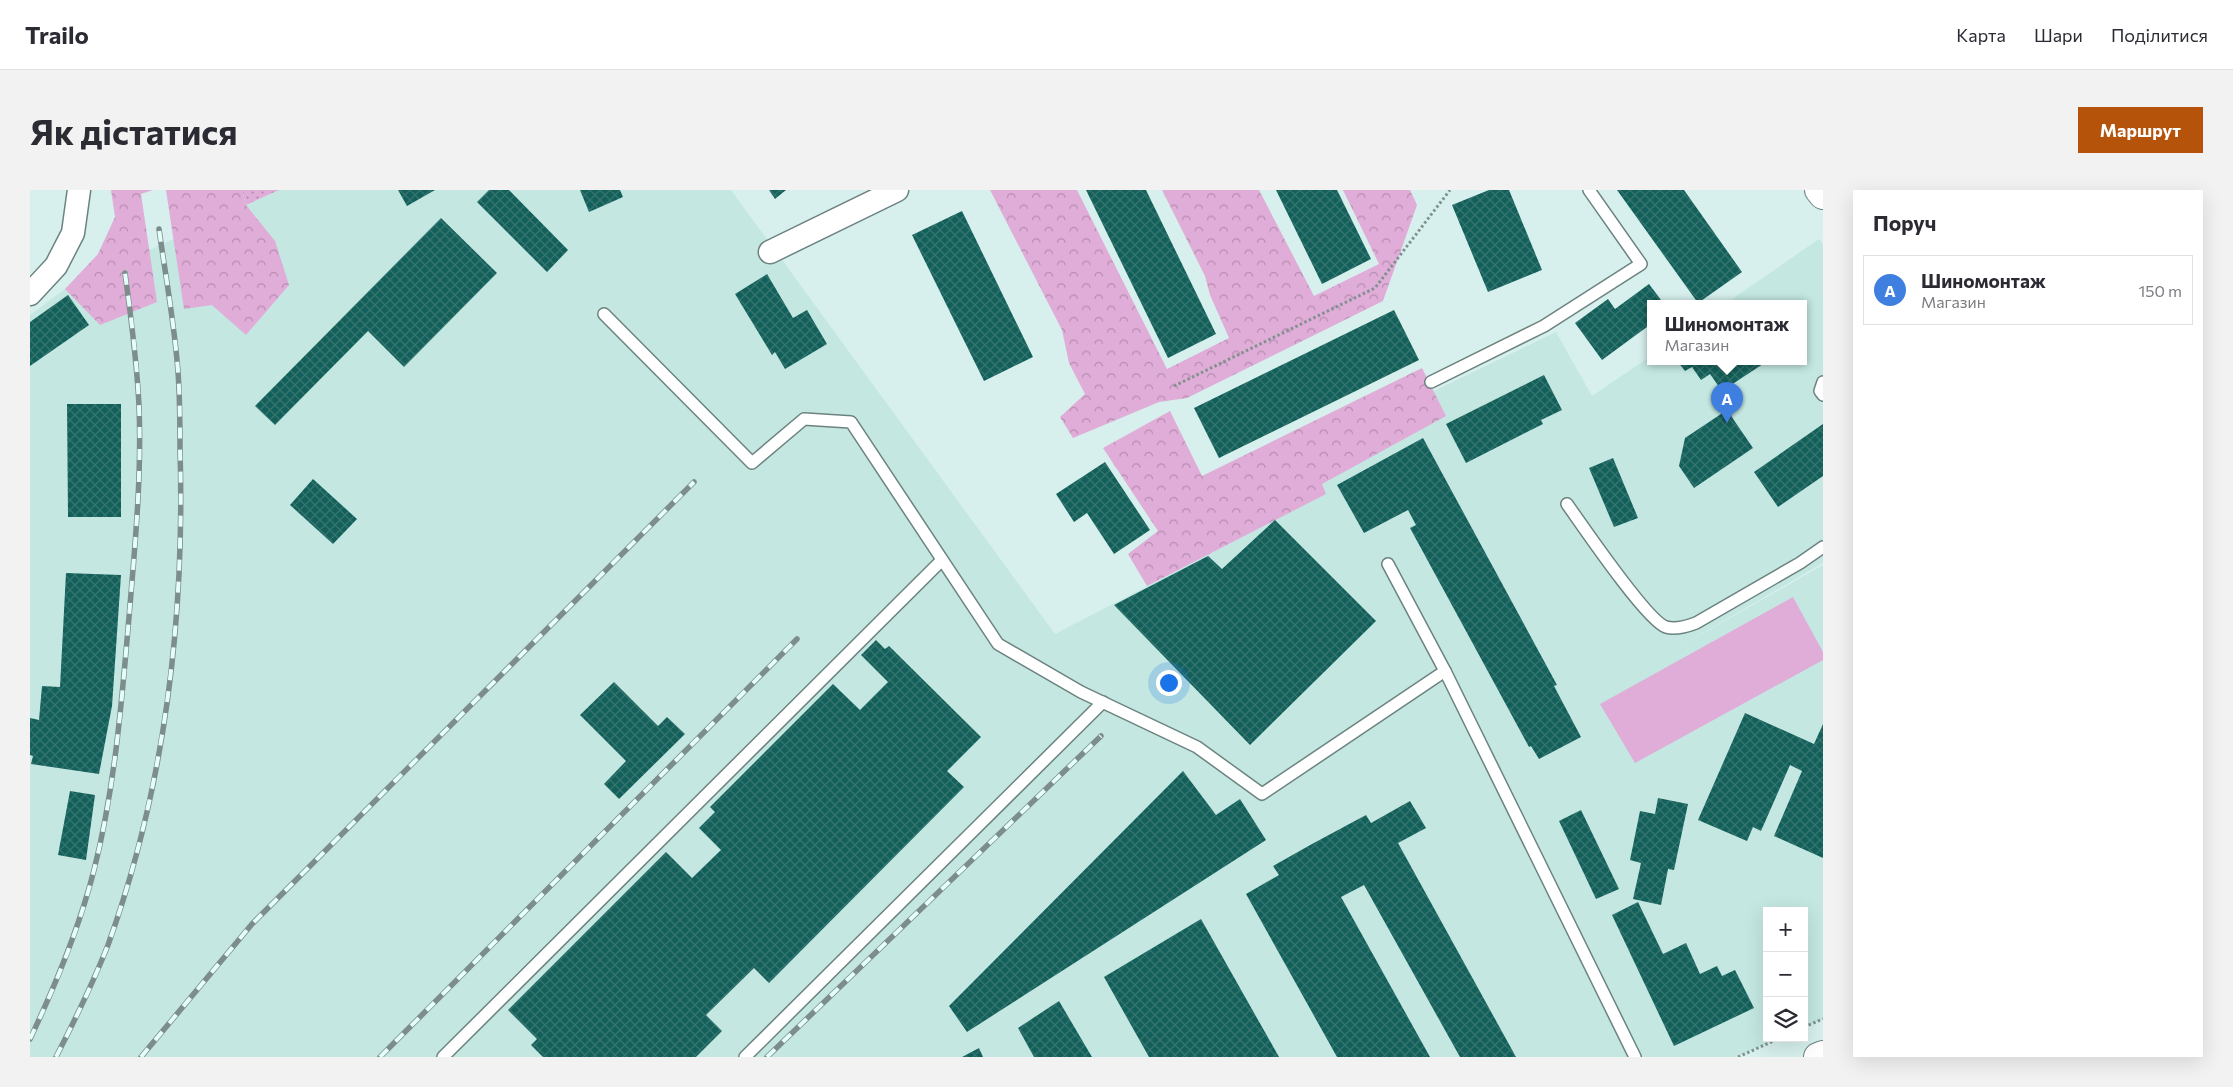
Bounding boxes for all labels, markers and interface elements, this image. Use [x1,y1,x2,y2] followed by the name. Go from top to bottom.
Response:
[25,20,89,49] text: Trailo
[1956,24,2006,46] text: Карта
[2034,24,2083,46] text: Шари
[2111,24,2208,46] text: Поділитися
[2078,107,2203,153] button: Маршрут
[30,109,238,152] text: Як дістатися
[1873,210,1936,235] text: Поруч
[1921,269,2046,292] text: Шиномонтаж
[1884,281,1896,300] text: A
[2139,281,2182,300] text: 150 m
[1921,292,1986,311] text: Магазин
[1647,300,1807,365] popup
[1665,312,1789,335] text: Шиномонтаж
[1665,335,1729,354] text: Магазин
[1711,382,1743,423] pin: A
[1156,670,1182,696] your location
[1763,907,1808,1042] map controls
[1763,907,1808,952] button: +
[1763,952,1808,997] button: −
[1763,997,1808,1042] button: layers

